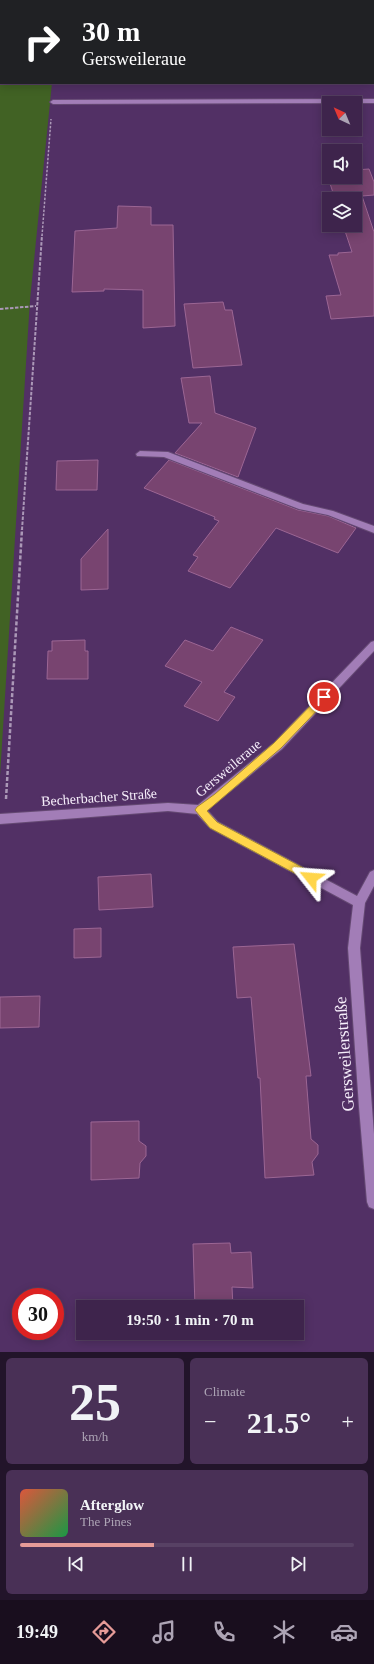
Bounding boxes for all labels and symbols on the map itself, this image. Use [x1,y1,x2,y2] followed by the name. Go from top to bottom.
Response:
[322,96,362,136] north arrow
[307,680,341,714] pin
[193,737,264,800] street label: Gersweileraue
[41,786,158,809] street label: Becherbacher Straße
[290,857,332,899] position arrow
[331,996,358,1112] street label: Gersweilerstraße
[12,1288,64,1340] speed limit sign: 30

